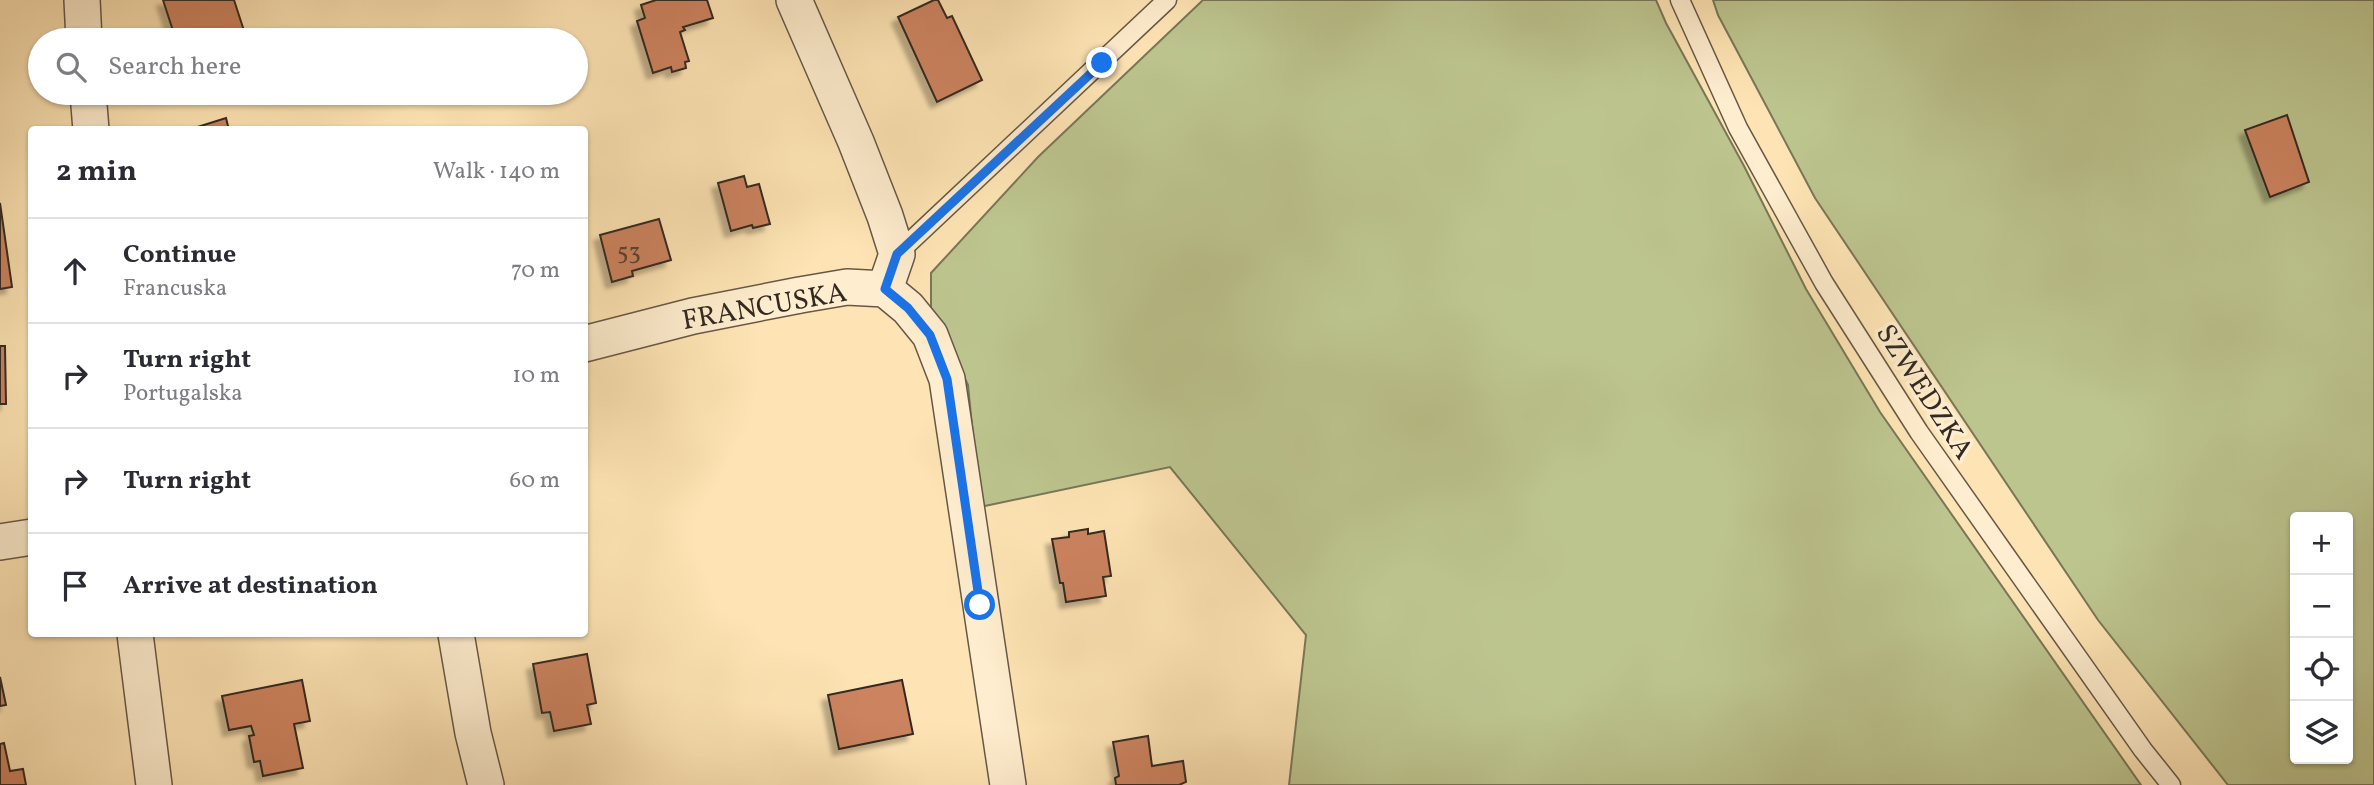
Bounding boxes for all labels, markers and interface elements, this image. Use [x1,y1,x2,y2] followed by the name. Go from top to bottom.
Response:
[28,28,588,105] search box
[1086,47,1117,78] route end
[52,48,90,86] icon: search
[108,49,241,85] text: Search here
[56,151,137,193] text: 2 min
[433,156,560,188] text: Walk · 140 m
[617,236,641,270] house number: 53
[123,237,236,273] text: Continue
[56,252,94,290] icon: ahead
[511,255,560,287] text: 70 m
[123,273,227,305] text: Francuska
[679,274,850,341] street label: FRANCUSKA
[1866,317,1982,468] street label: SZWEDZKA
[123,342,251,378] text: Turn right
[56,357,94,395] icon: right
[512,360,560,392] text: 10 m
[123,378,243,410] text: Portugalska
[56,462,94,500] icon: right
[123,463,251,499] text: Turn right
[510,465,560,497] text: 60 m
[2290,512,2353,764] map controls
[2290,512,2353,575] button: +
[56,567,94,605] icon: arrive
[123,568,378,604] text: Arrive at destination
[2290,575,2353,638] button: −
[964,589,995,620] route start
[2290,638,2353,701] button: locate
[2290,701,2353,764] button: layers

